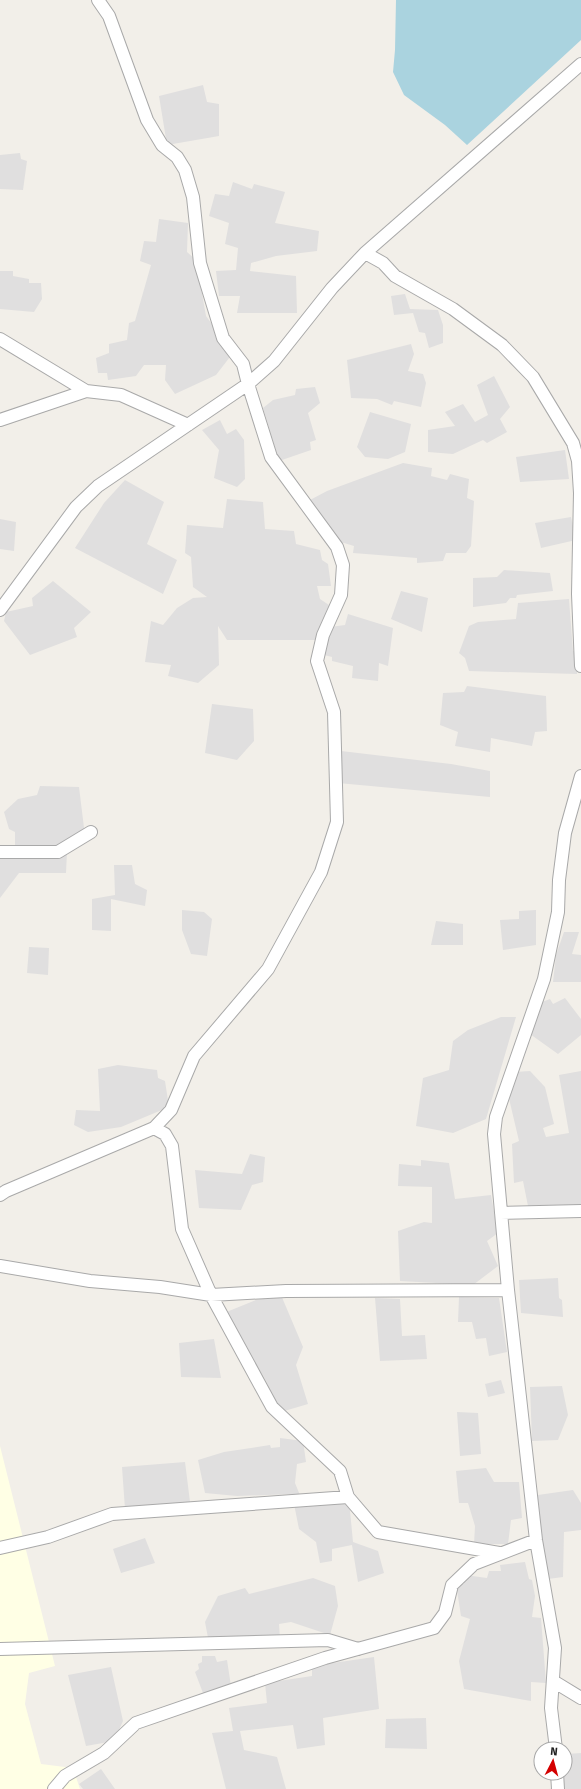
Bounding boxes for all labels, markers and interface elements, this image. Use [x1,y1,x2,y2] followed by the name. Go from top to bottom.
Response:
[533,1741,573,1781] north arrow
[550,1745,558,1758] text: N

